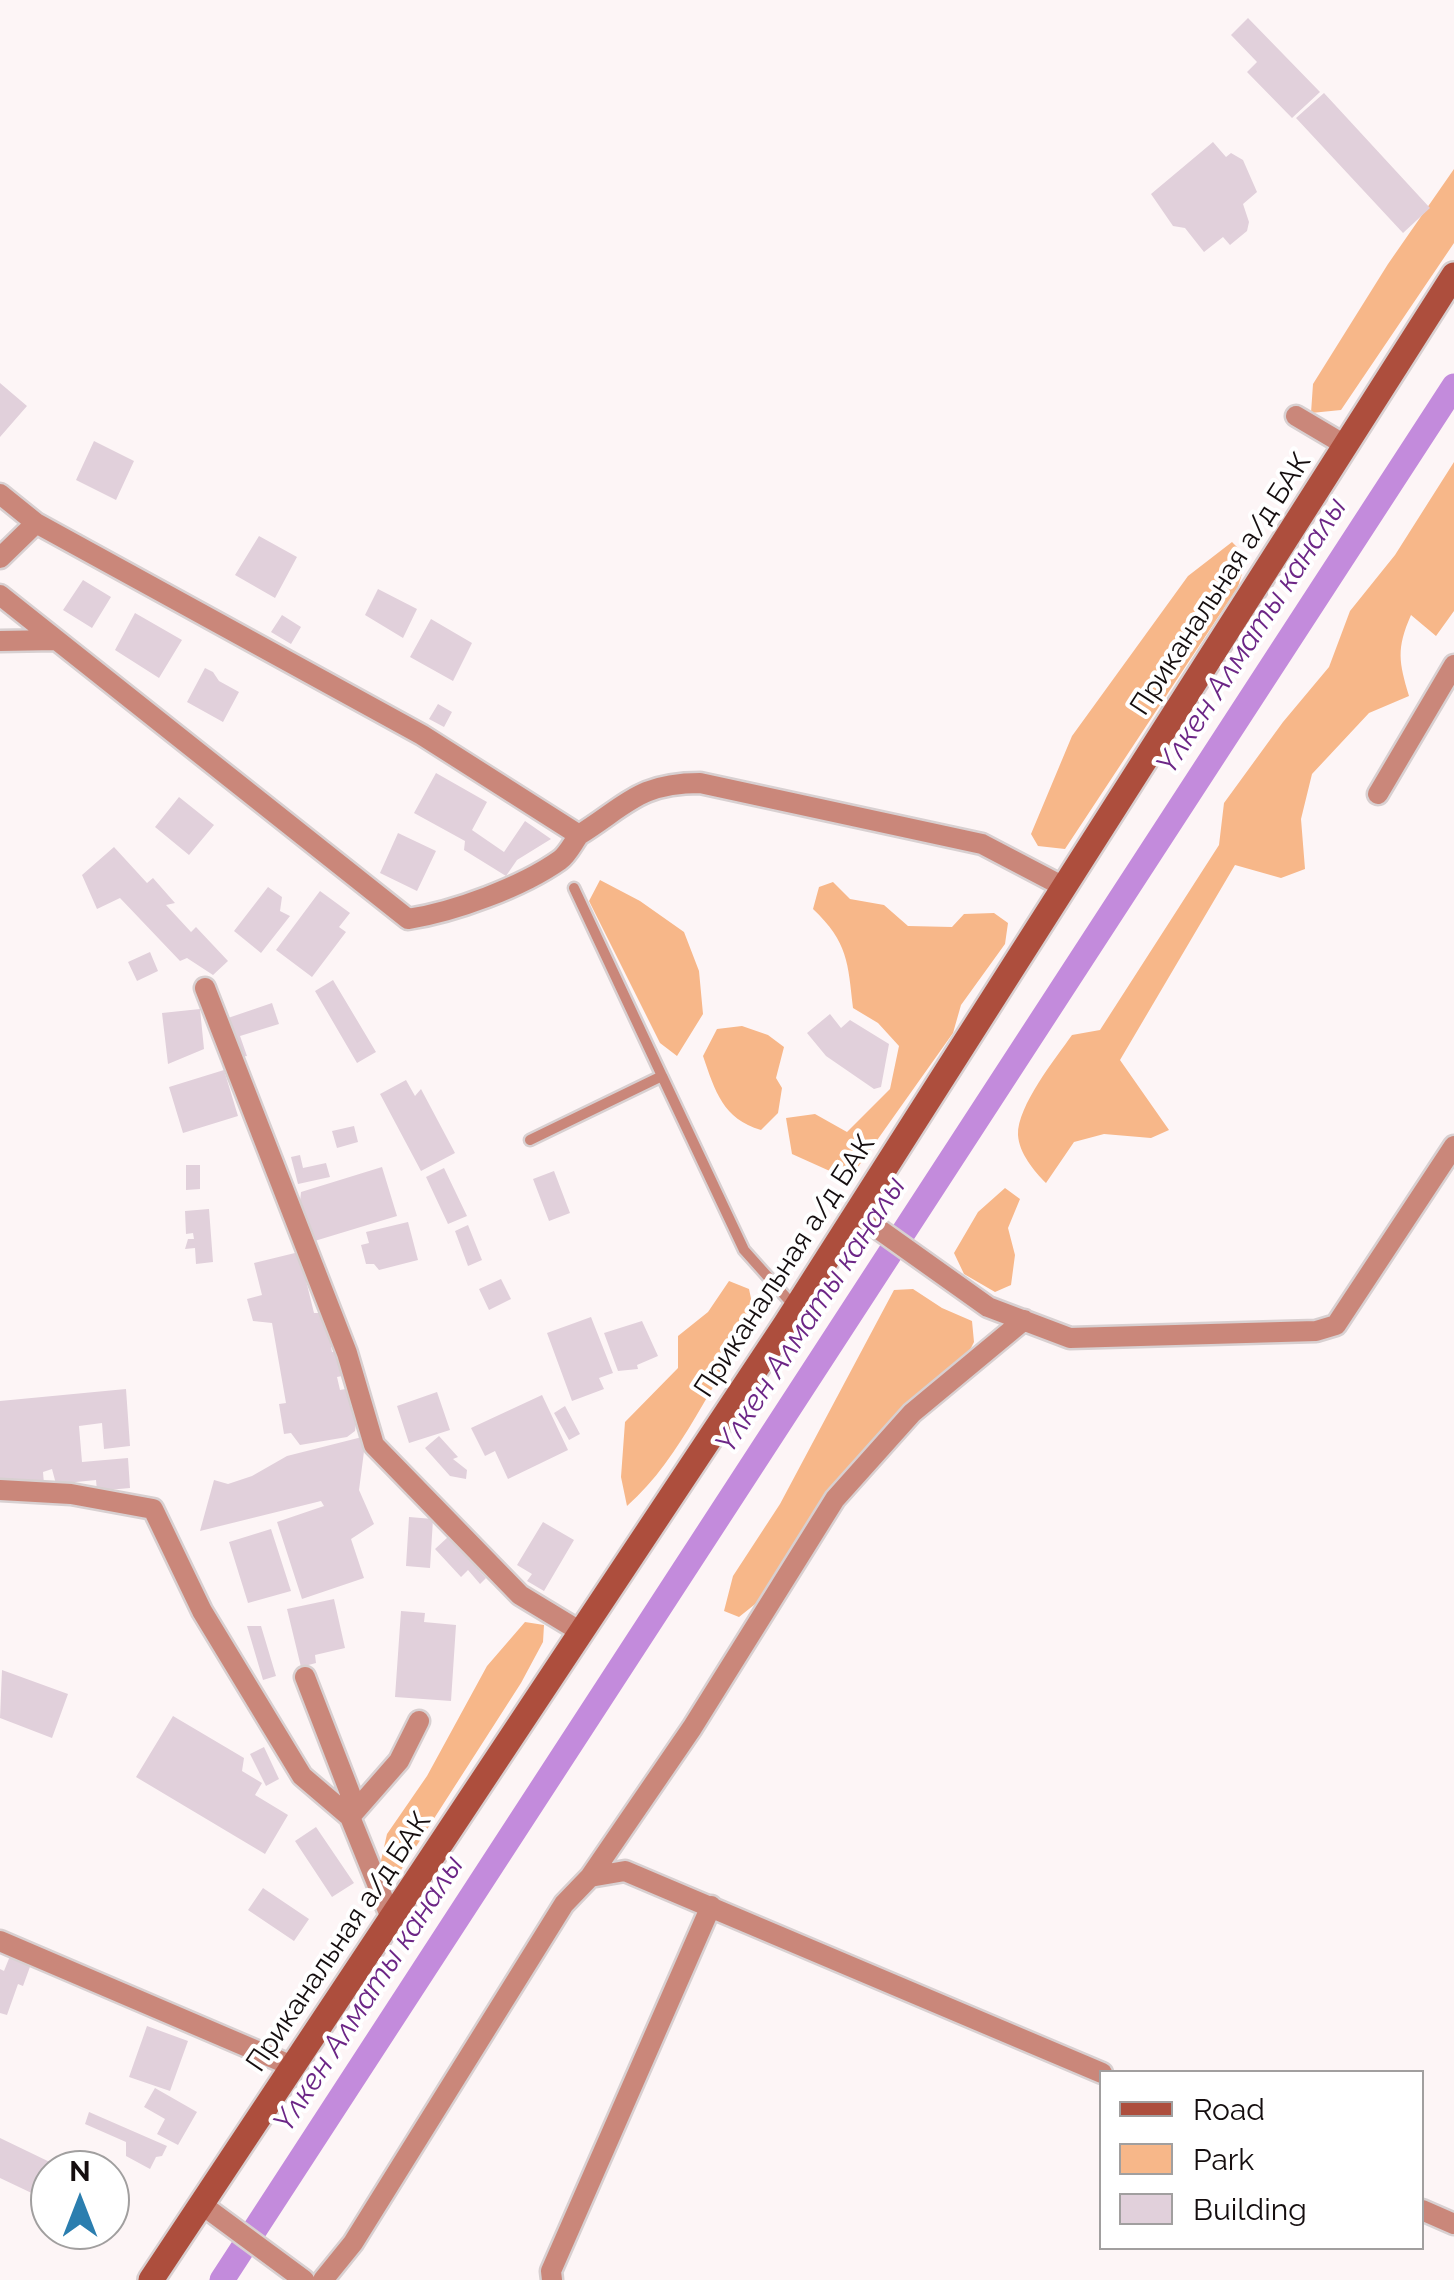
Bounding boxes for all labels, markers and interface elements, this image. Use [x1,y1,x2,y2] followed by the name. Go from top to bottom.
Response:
[1124,447,1318,721] street label: Приканальная а/д БАК
[1149,491,1355,781] water label: Үлкен Алматы каналы
[688,1129,882,1403] street label: Приканальная а/д БАК
[708,1170,914,1460] water label: Үлкен Алматы каналы
[240,1806,438,2078] street label: Приканальная а/д БАК
[266,1849,472,2139] water label: Үлкен Алматы каналы
[1099,2070,1424,2250] legend
[1193,2092,1265,2127] text: Road
[1193,2142,1254,2177] text: Park
[30,2150,130,2250] north arrow
[69,2155,91,2188] text: N
[1193,2192,1307,2227] text: Building

